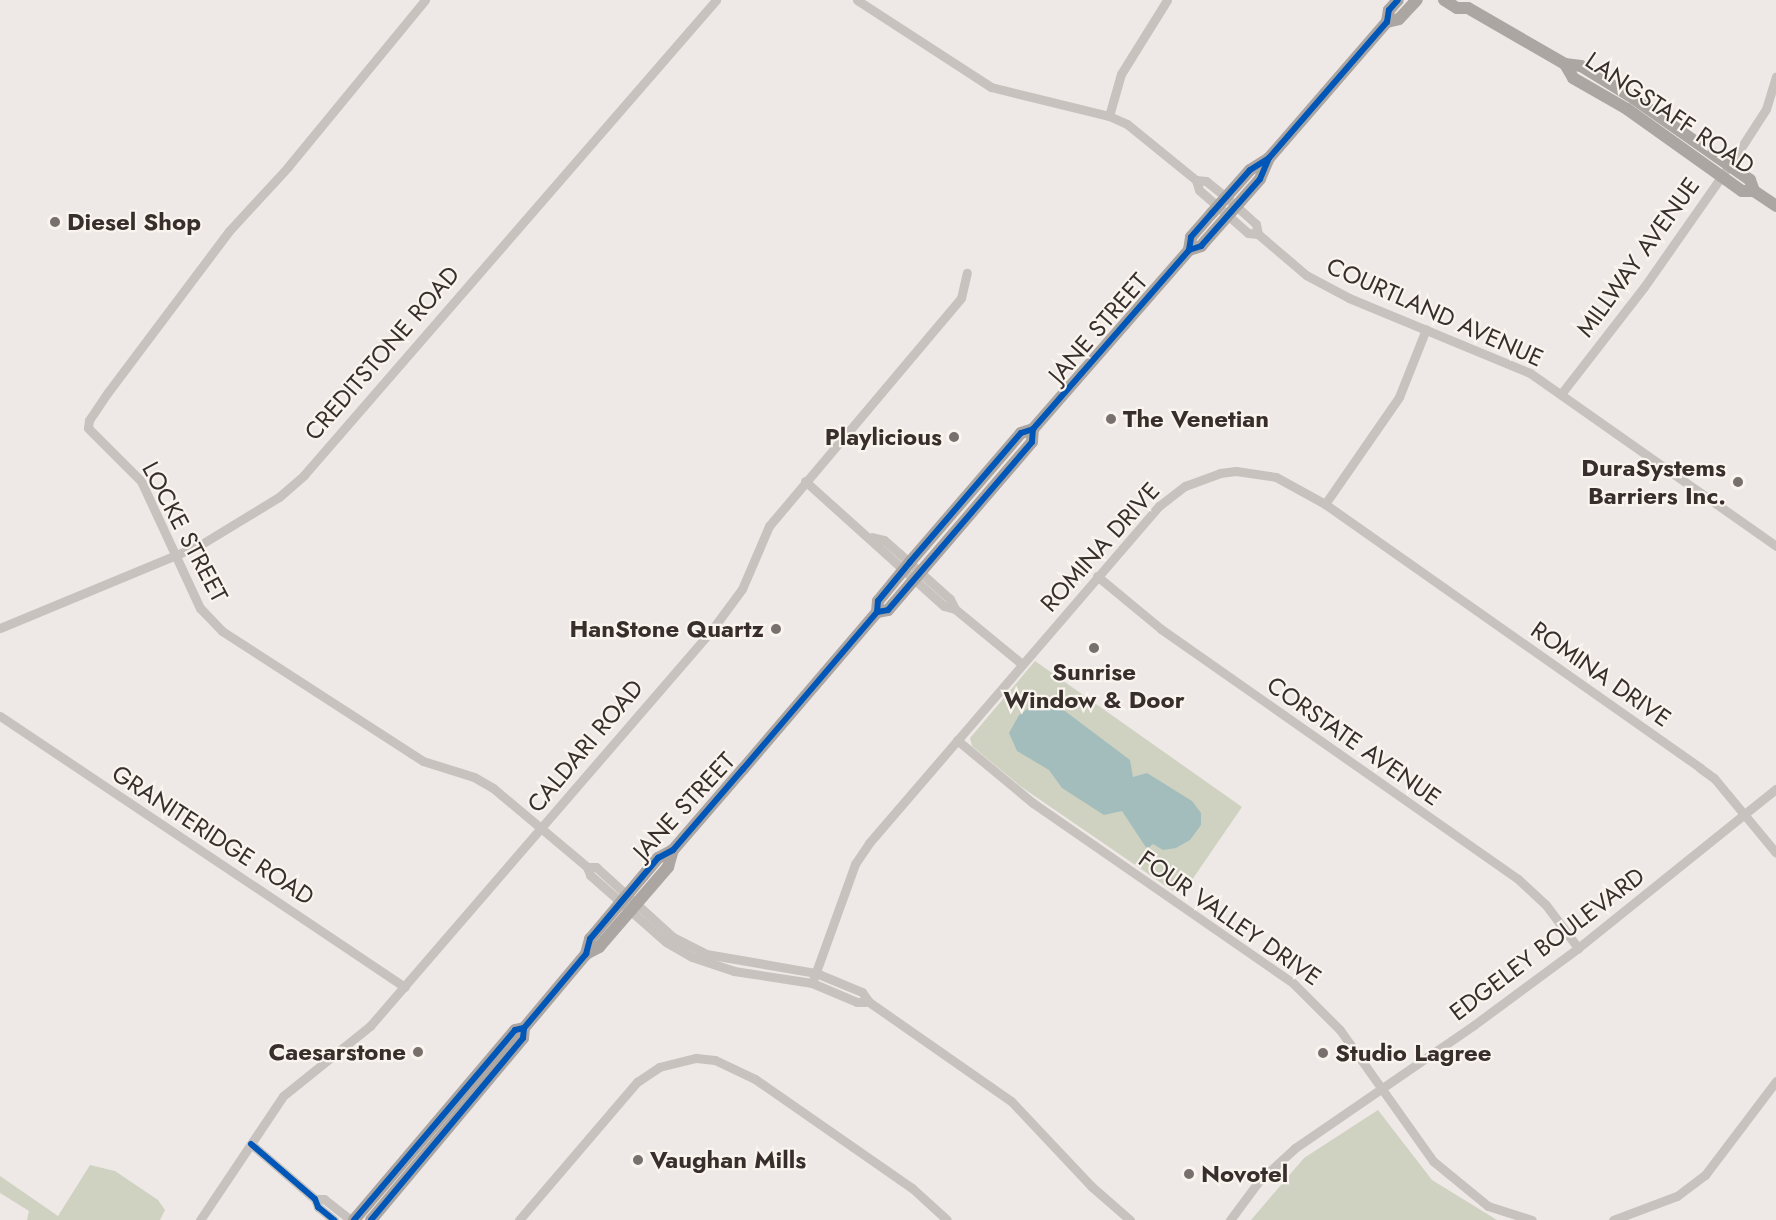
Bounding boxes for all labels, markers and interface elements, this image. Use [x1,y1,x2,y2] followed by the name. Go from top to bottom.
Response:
[1580,46,1760,180] street label: LANGSTAFF ROAD
[1571,172,1705,342] street label: MILLWAY AVENUE
[67,208,201,236] place label: Diesel Shop
[48,215,62,229] marker: Diesel Shop
[1322,251,1548,373] street label: COURTLAND AVENUE
[299,260,465,446] street label: CREDITSTONE ROAD
[1043,267,1153,389] street label: JANE STREET
[1123,405,1269,433] place label: The Venetian
[1104,412,1118,426] marker: The Venetian
[825,423,942,451] place label: Playlicious
[947,430,961,444] marker: Playlicious
[1581,454,1726,510] place label: DuraSystems Barriers Inc.
[136,457,234,607] street label: LOCKE STREET
[1731,475,1745,489] marker: DuraSystems Barriers Inc.
[1034,476,1166,618] street label: ROMINA DRIVE
[569,615,764,643] place label: HanStone Quartz
[1526,615,1676,733] street label: ROMINA DRIVE
[769,622,783,636] marker: HanStone Quartz
[1087,641,1101,655] marker: Sunrise Window & Door
[1003,658,1185,714] place label: Sunrise Window & Door
[1261,670,1447,812] street label: CORSTATE AVENUE
[521,674,649,818] street label: CALDARI ROAD
[627,746,741,866] street label: JANE STREET
[107,759,319,911] street label: GRANITERIDGE ROAD
[1133,844,1327,992] street label: FOUR VALLEY DRIVE
[1444,861,1650,1027] street label: EDGELEY BOULEVARD
[268,1038,406,1066] place label: Caesarstone
[1335,1039,1491,1067] place label: Studio Lagree
[411,1045,425,1059] marker: Caesarstone
[1316,1046,1330,1060] marker: Studio Lagree
[650,1146,806,1174] place label: Vaughan Mills
[631,1153,645,1167] marker: Vaughan Mills
[1201,1160,1288,1188] place label: Novotel
[1182,1167,1196,1181] marker: Novotel

